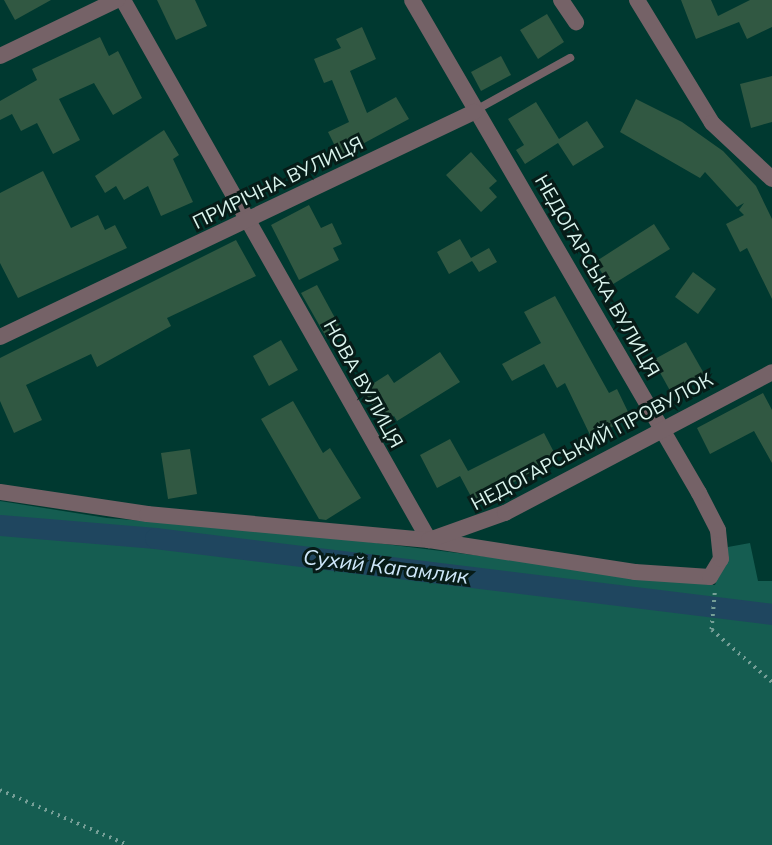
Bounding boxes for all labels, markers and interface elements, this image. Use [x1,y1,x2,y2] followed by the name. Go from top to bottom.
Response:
[189,132,367,234] street label: ПРИРІЧНА ВУЛИЦЯ
[530,171,664,381] street label: НЕДОГАРСЬКА ВУЛИЦЯ
[318,316,408,452] street label: НОВА ВУЛИЦЯ
[467,368,717,516] street label: НЕДОГАРСЬКИЙ ПРОВУЛОК
[302,543,470,589] water label: Сухий Кагамлик

